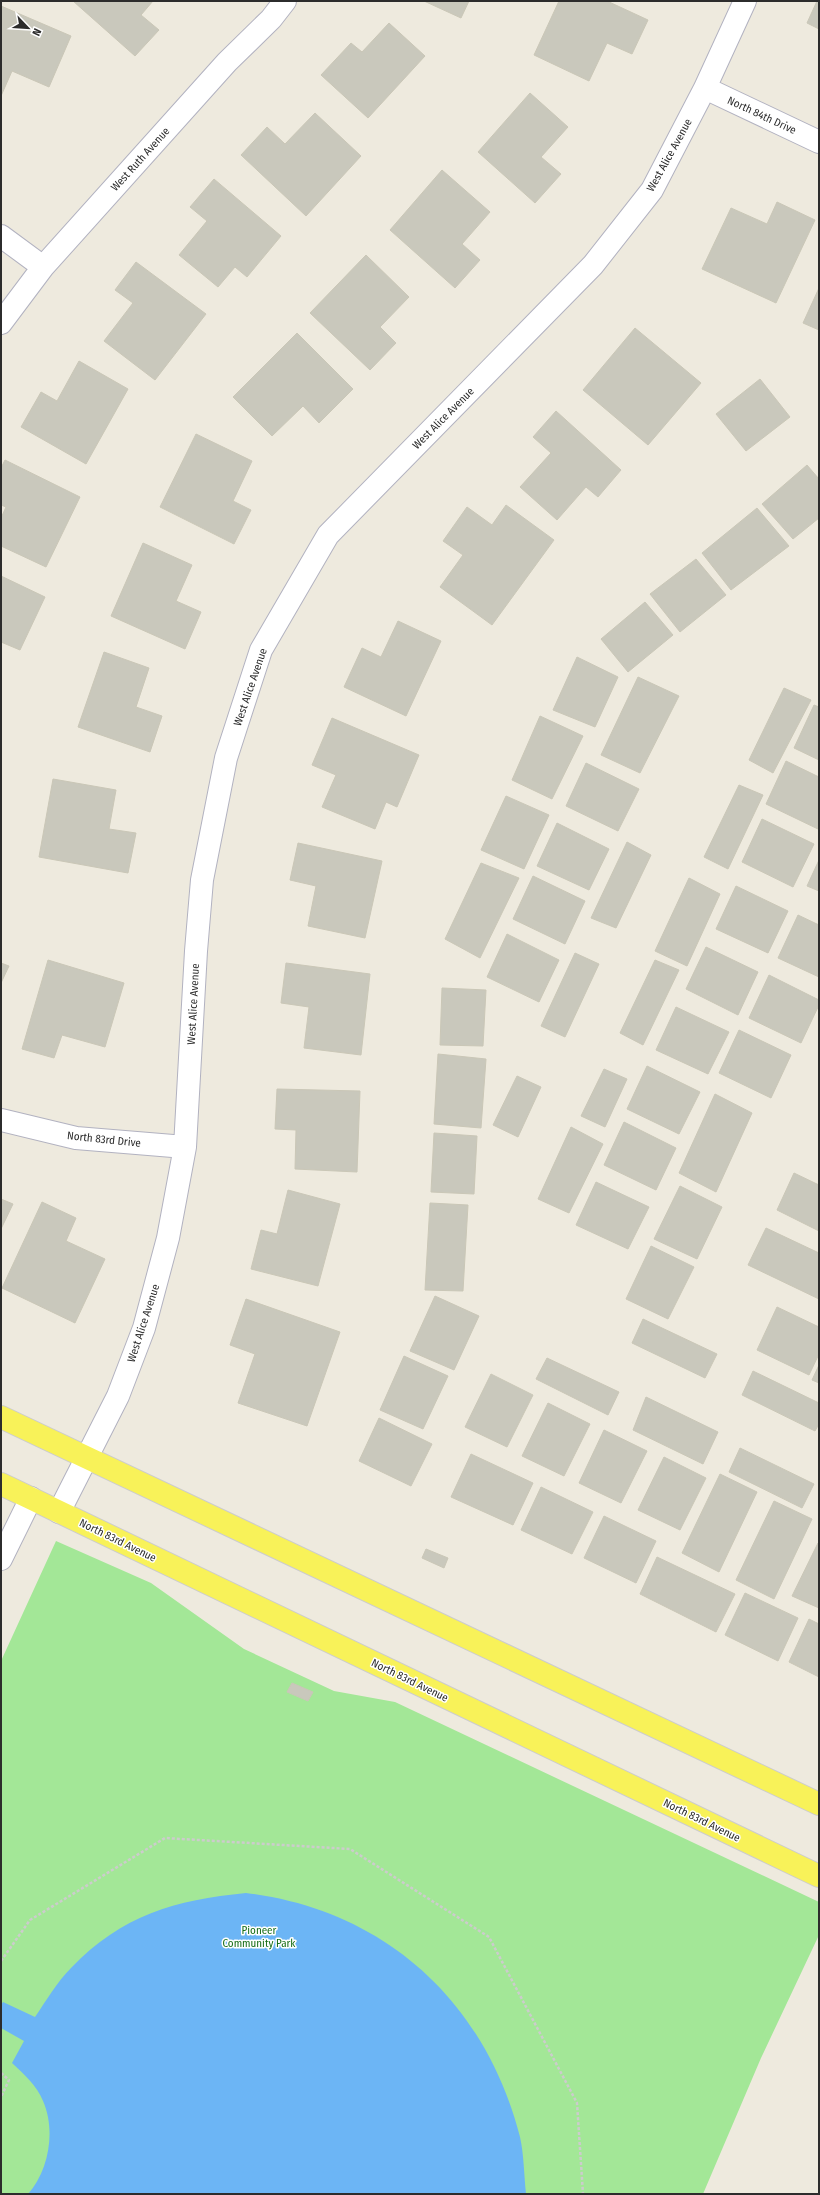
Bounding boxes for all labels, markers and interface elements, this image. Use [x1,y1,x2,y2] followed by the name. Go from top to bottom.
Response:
[8,8,48,48] north arrow
[29,26,44,38] text: N
[725,94,798,137] street label: North 84th Drive
[644,116,695,194] street label: West Alice Avenue
[108,125,172,194] street label: West Ruth Avenue
[410,385,477,452] street label: West Alice Avenue
[231,647,270,728] street label: West Alice Avenue
[185,963,202,1045] street label: West Alice Avenue
[66,1129,141,1150] street label: North 83rd Drive
[125,1282,162,1364] street label: West Alice Avenue
[77,1516,158,1565] street label: North 83rd Avenue
[369,1656,450,1705] street label: North 83rd Avenue
[661,1796,742,1845] street label: North 83rd Avenue
[223,1924,296,1950] park label: Pioneer Community Park

